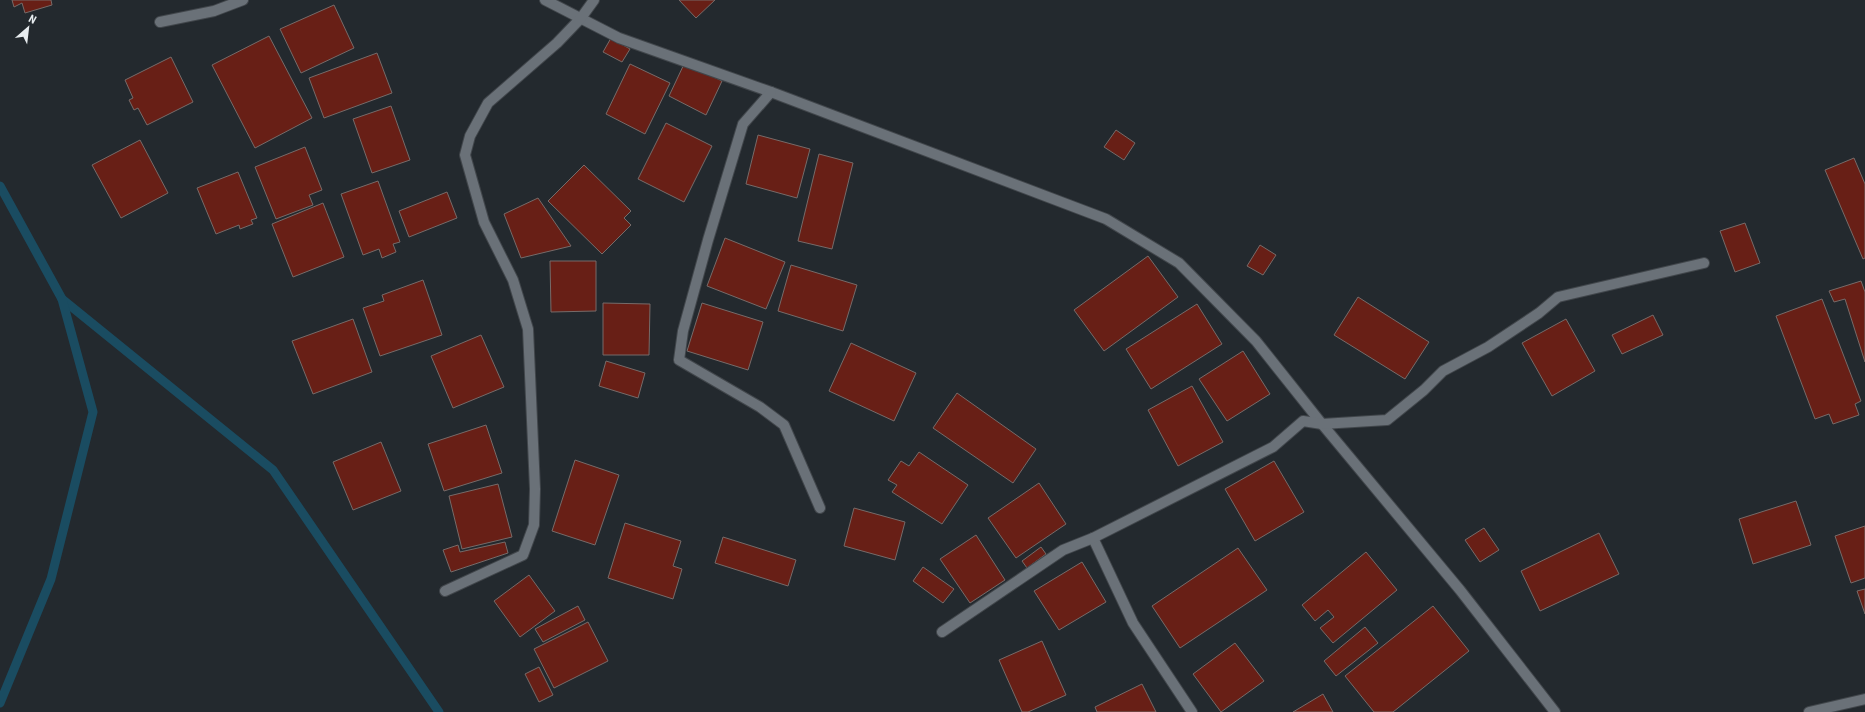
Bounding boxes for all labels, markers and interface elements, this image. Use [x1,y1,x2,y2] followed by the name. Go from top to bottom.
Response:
[8,8,48,48] north arrow
[26,12,39,27] text: N

